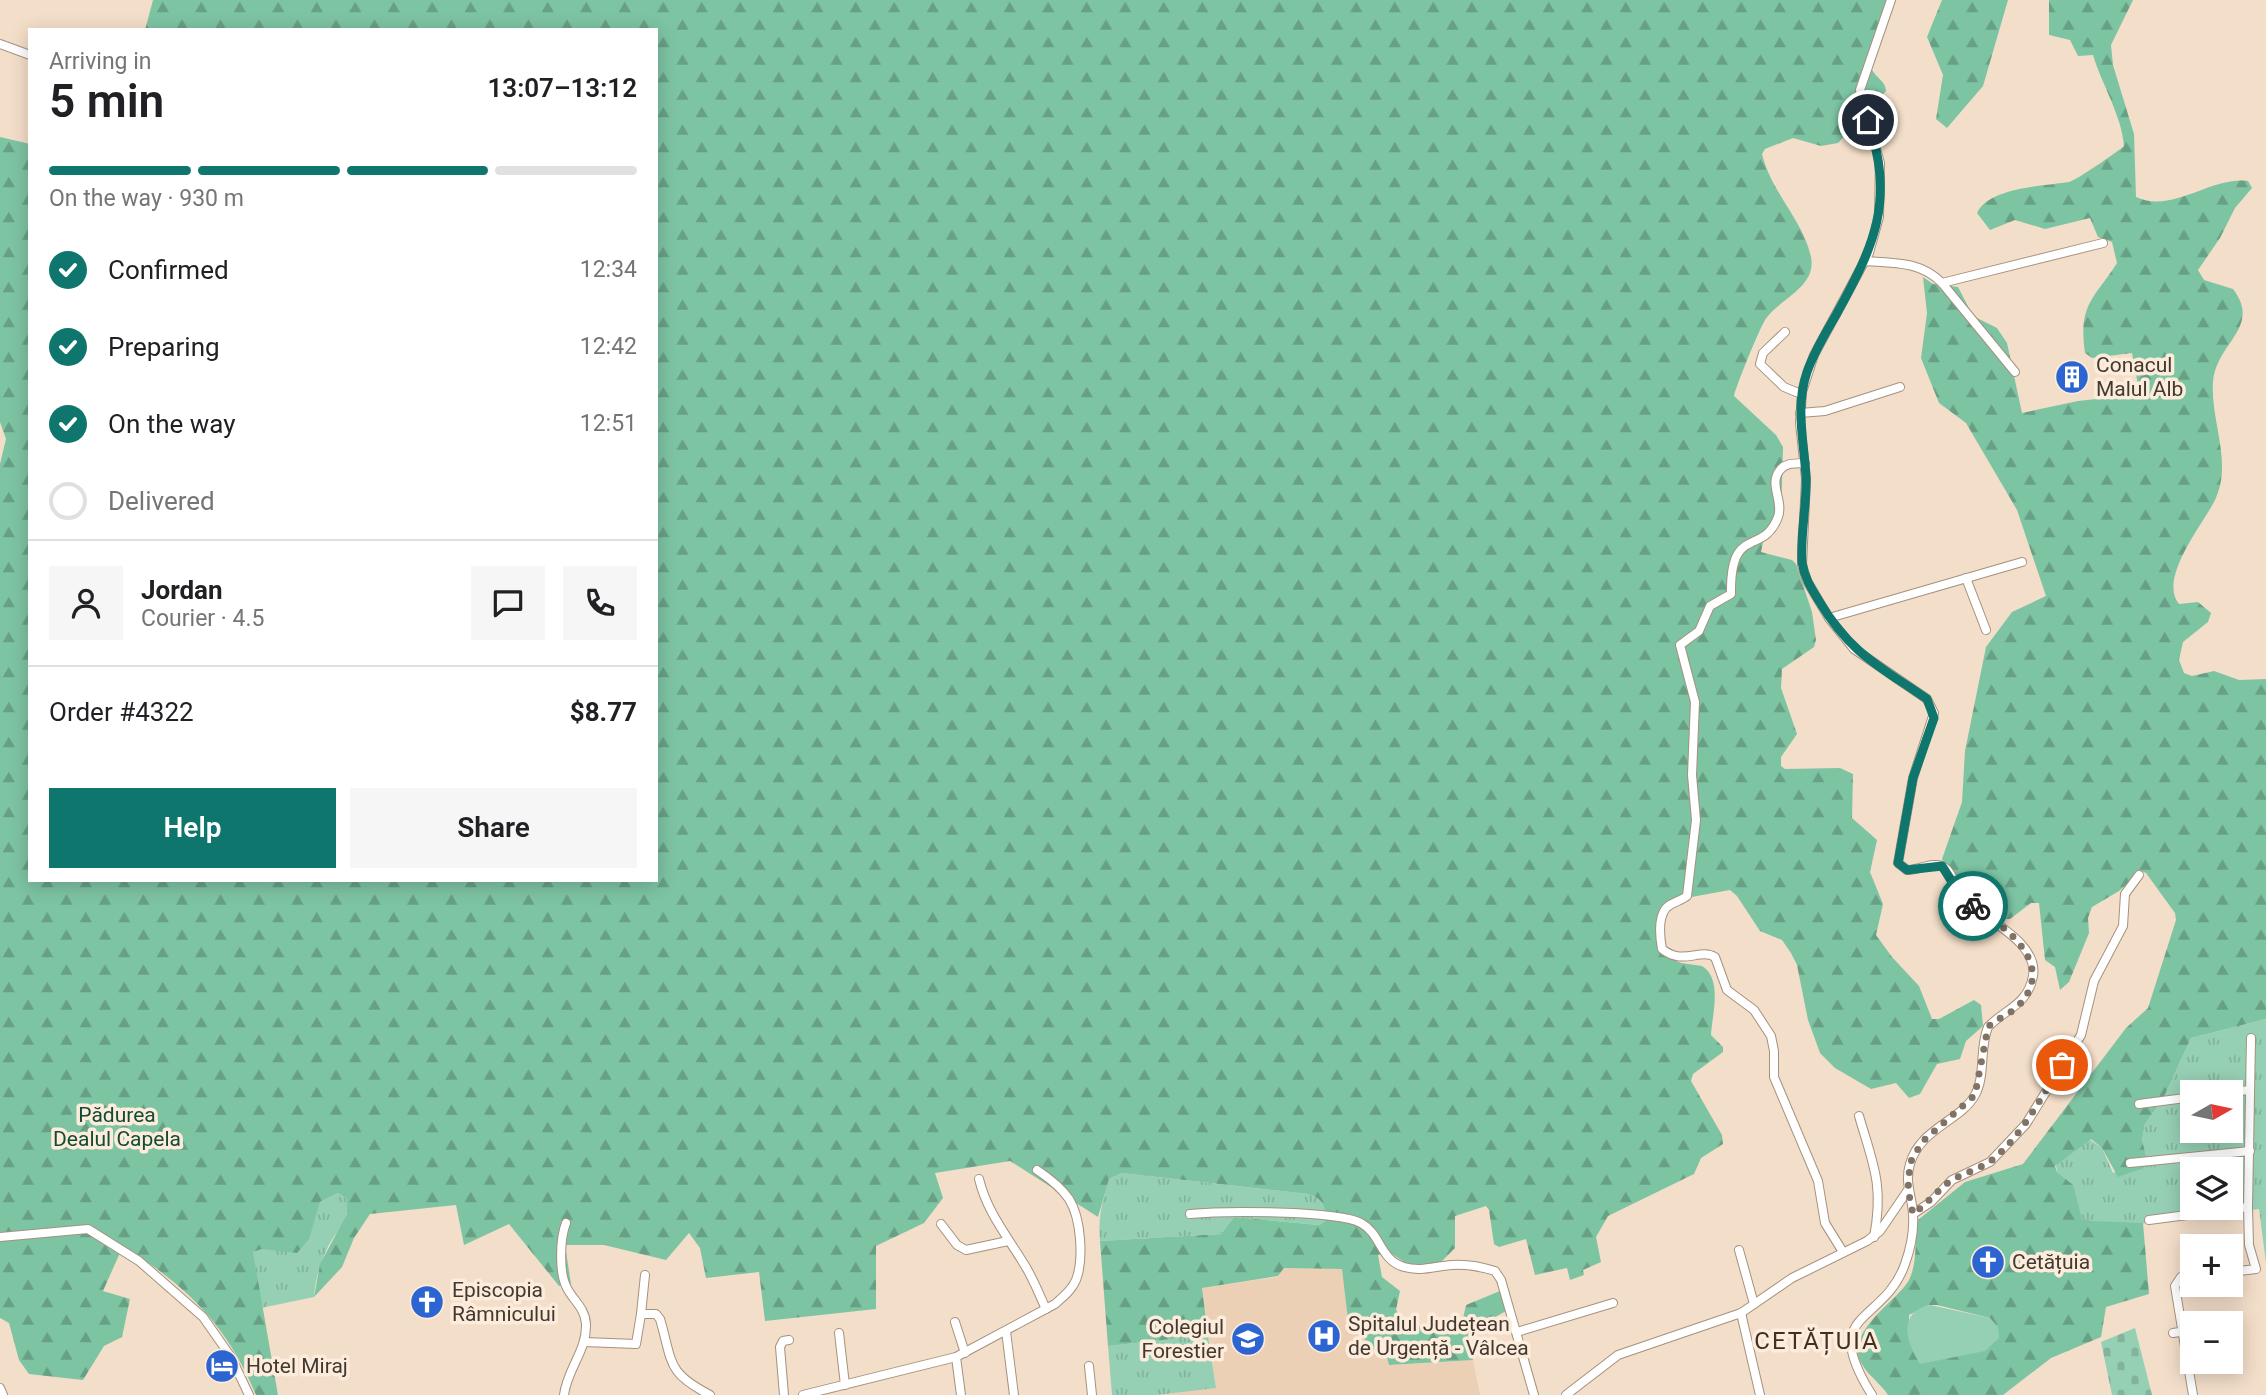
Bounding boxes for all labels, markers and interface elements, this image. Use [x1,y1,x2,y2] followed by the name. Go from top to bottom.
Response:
[49,48,152,75] text: Arriving in
[487,73,637,103] text: 13:07–13:12
[49,74,164,128] text: 5 min
[1838,90,1898,150] pin
[1849,101,1887,139] icon: home
[49,185,244,212] text: On the way · 930 m
[49,251,87,289] icon: check
[108,255,229,285] text: Confirmed
[580,256,637,283] text: 12:34
[49,328,87,366] icon: check
[108,332,220,362] text: Preparing
[580,333,637,360] text: 12:42
[2096,353,2183,401] place label: Conacul Malul Alb
[2053,358,2091,396] building icon: Conacul Malul Alb
[49,405,87,443] icon: check
[108,409,236,439] text: On the way
[580,410,637,437] text: 12:51
[108,486,215,516] text: Delivered
[49,566,123,640] button: person
[471,566,545,640] button: chat
[563,566,637,640] button: phone
[141,575,223,605] text: Jordan
[141,605,264,632] text: Courier · 4.5
[49,697,194,727] text: Order #4322
[570,697,637,727] text: $8.77
[49,788,336,868] button: Help
[350,788,637,868] button: Share
[1938,871,2008,941] courier
[1954,887,1992,925] icon: bike
[2032,1035,2092,1095] pin
[2043,1046,2081,1084] icon: bag
[2180,1080,2244,1143] north arrow
[2180,1080,2243,1374] map controls
[53,1103,181,1151] park label: Pădurea Dealul Capela
[2180,1157,2243,1220] button: layers
[2180,1234,2243,1297] button: +
[1969,1243,2007,1281] church icon: Cetățuia
[2012,1250,2090,1275] place label: Cetățuia
[452,1278,556,1326] place label: Episcopia Râmnicului
[408,1283,446,1321] church icon: Episcopia Râmnicului
[2180,1311,2243,1374] button: −
[1348,1312,1529,1361] place label: Spitalul Județean de Urgență - Vâlcea
[1142,1315,1224,1363] place label: Colegiul Forestier
[1305,1317,1343,1355] hospital icon: Spitalul Județean de Urgență - Vâlcea
[1229,1320,1267,1358] school or university icon: Colegiul Forestier
[1754,1327,1880,1356] district label: CETĂȚUIA
[203,1347,241,1385] hotel icon: Hotel Miraj
[246,1354,348,1378] place label: Hotel Miraj

